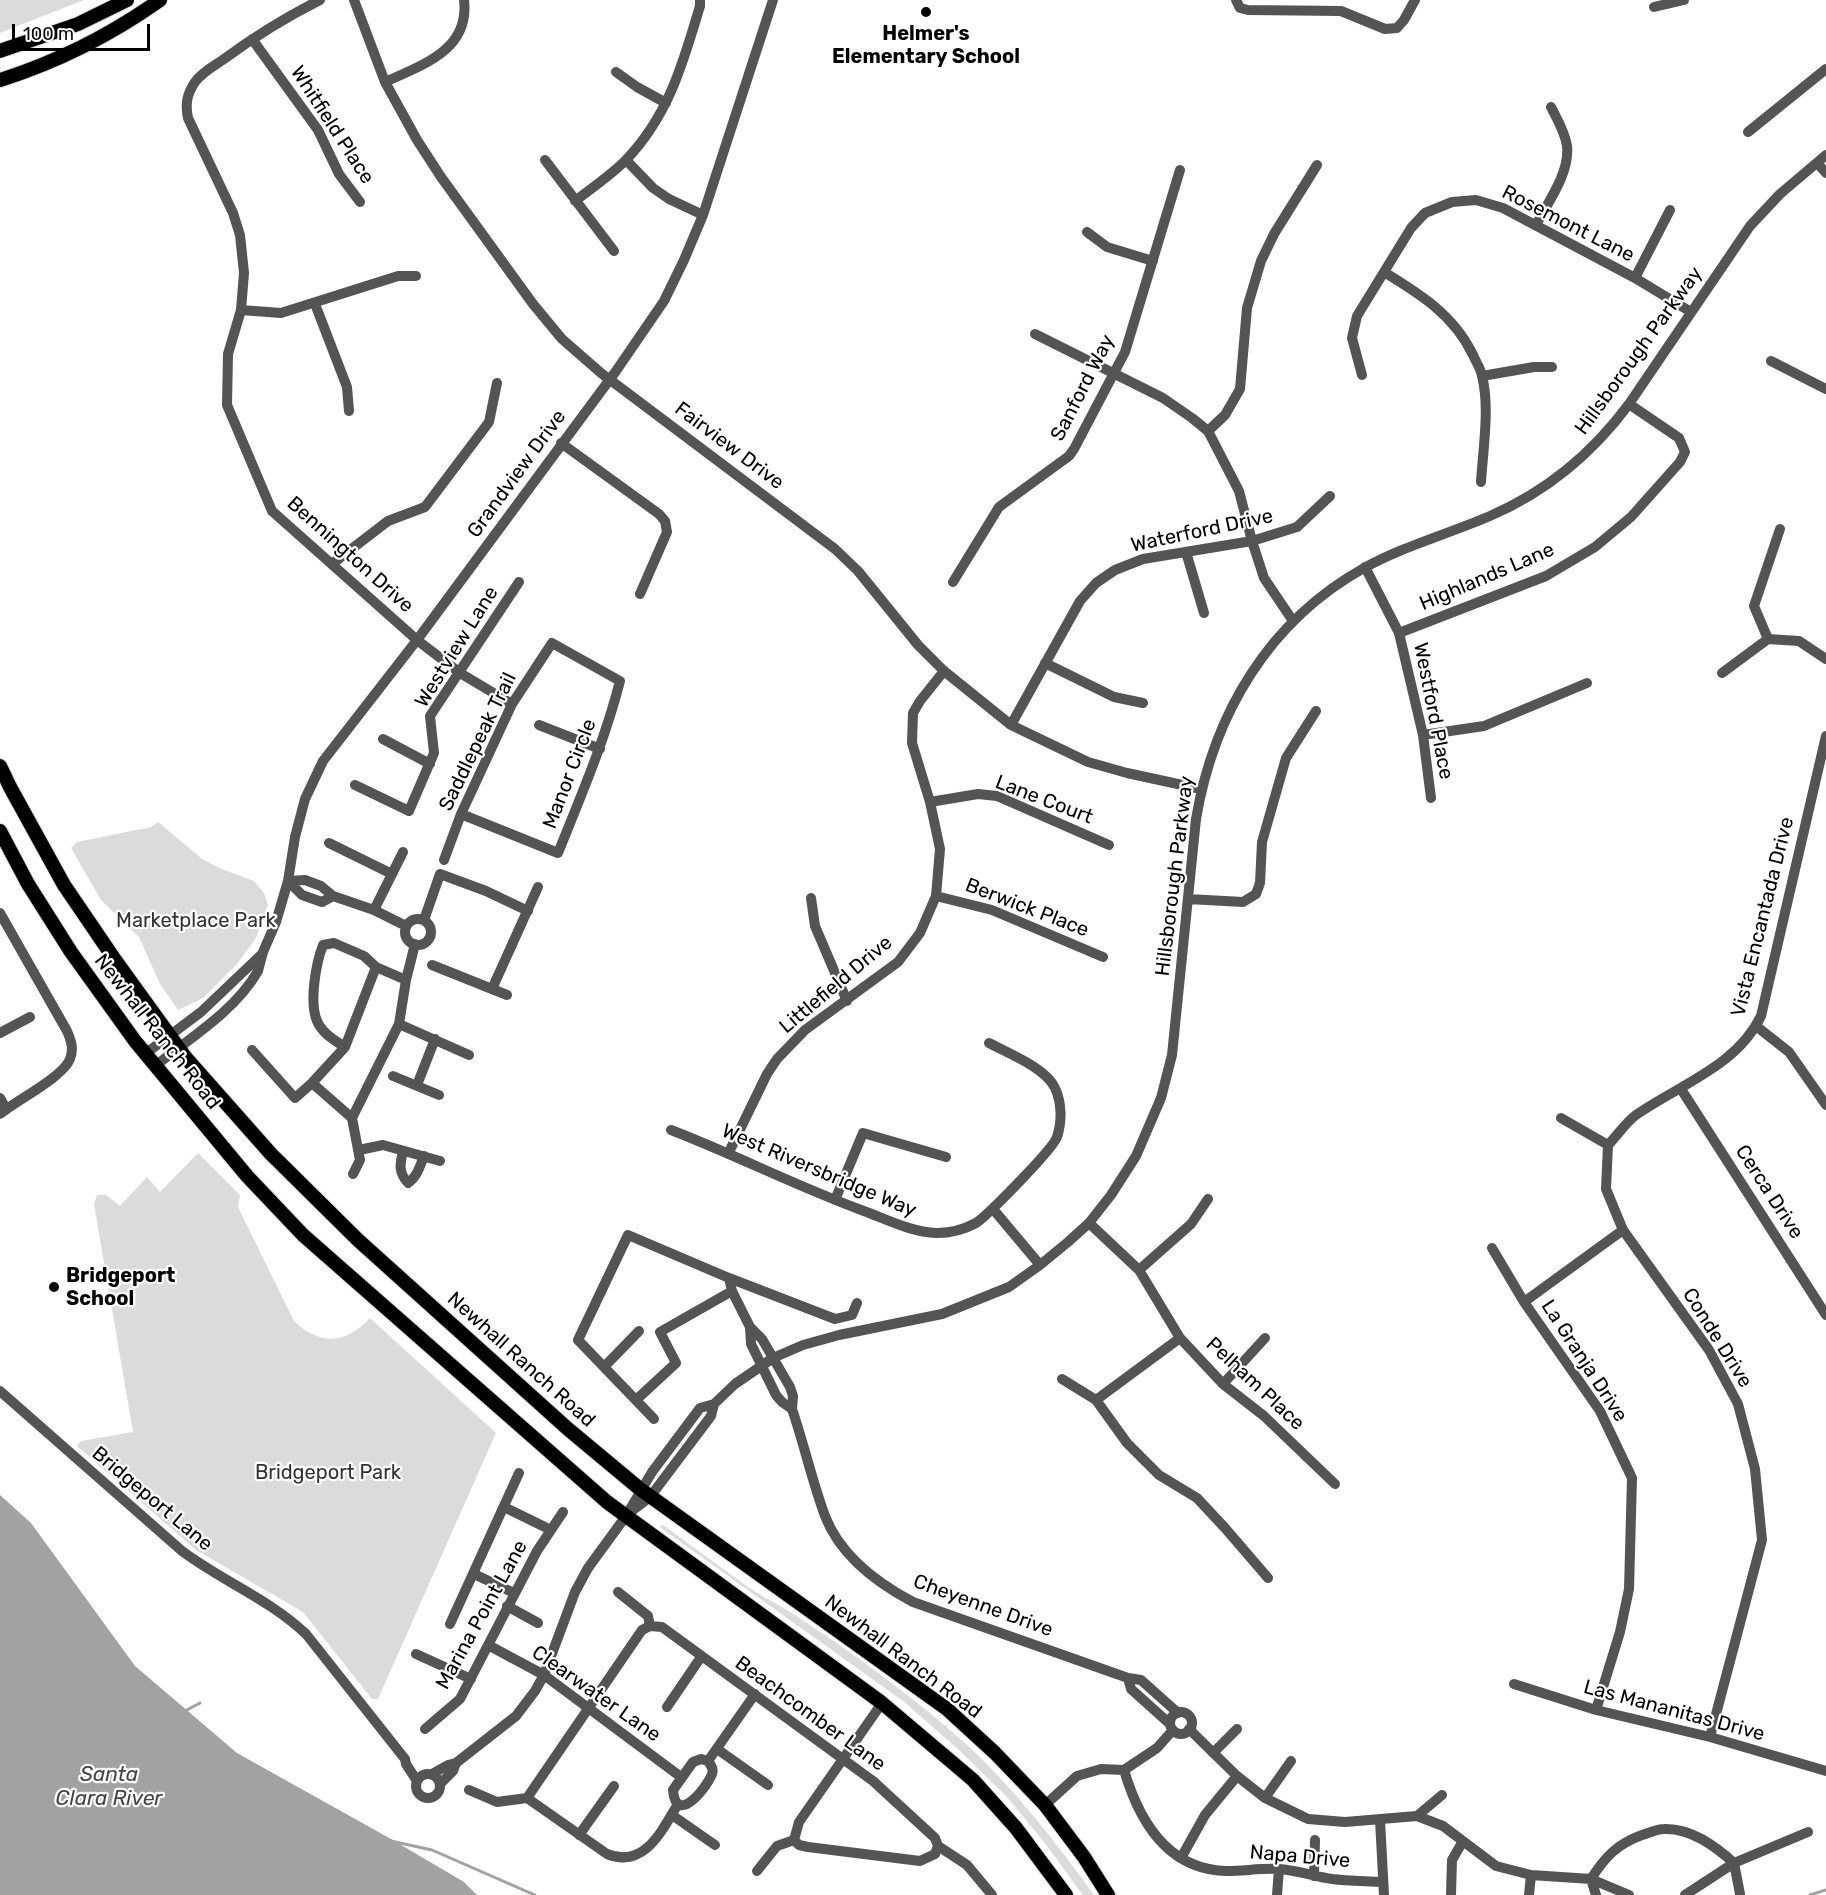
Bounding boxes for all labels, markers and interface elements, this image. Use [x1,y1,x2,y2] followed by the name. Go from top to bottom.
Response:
[919,5,933,19] marker: Helmer's Elementary School
[15,12,153,50] scale bar
[832,22,1020,69] place label: Helmer's Elementary School
[23,23,74,45] text: 100 m
[285,62,379,188] street label: Whitfield Place
[1498,180,1638,268] street label: Rosemont Lane
[1570,262,1708,440] street label: Hillsborough Parkway
[1046,331,1120,445] street label: Sanford Way
[670,397,788,495] street label: Fairview Drive
[463,405,571,543] street label: Grandview Drive
[282,492,418,618] street label: Bennington Drive
[1129,504,1275,558] street label: Waterford Drive
[1416,538,1558,616] street label: Highlands Lane
[410,582,504,712] street label: Westview Lane
[1408,641,1458,781] street label: Westford Place
[434,669,522,815] street label: Saddlepeak Trail
[538,716,602,832] street label: Manor Circle
[992,770,1096,830] street label: Lane Court
[1151,775,1199,977] street label: Hillsborough Parkway
[1727,815,1799,1019] street label: Vista Encantada Drive
[962,873,1092,943] street label: Berwick Place
[116,909,276,933] park label: Marketplace Park
[775,931,897,1039] street label: Littlefield Drive
[89,950,225,1114] street label: Newhall Ranch Road
[718,1119,920,1223] street label: West Riversbridge Way
[1730,1141,1808,1243] street label: Cerca Drive
[66,1264,175,1311] place label: Bridgeport School
[47,1280,61,1294] marker: Bridgeport School
[1677,1284,1757,1392] street label: Conde Drive
[442,1287,600,1433] street label: Newhall Ranch Road
[1536,1296,1632,1426] street label: La Granja Drive
[1201,1332,1309,1436] street label: Pelham Place
[87,1442,217,1556] street label: Bridgeport Lane
[255,1461,401,1485] park label: Bridgeport Park
[431,1536,533,1694] street label: Marina Point Lane
[910,1570,1056,1642] street label: Cheyenne Drive
[820,1590,986,1724] street label: Newhall Ranch Road
[527,1641,665,1747] street label: Clearwater Lane
[730,1651,890,1777] street label: Beachcomber Lane
[1581,1675,1767,1747] street label: Las Mananitas Drive
[56,1762,162,1812] water label: Santa Clara River
[1249,1841,1351,1873] street label: Napa Drive

